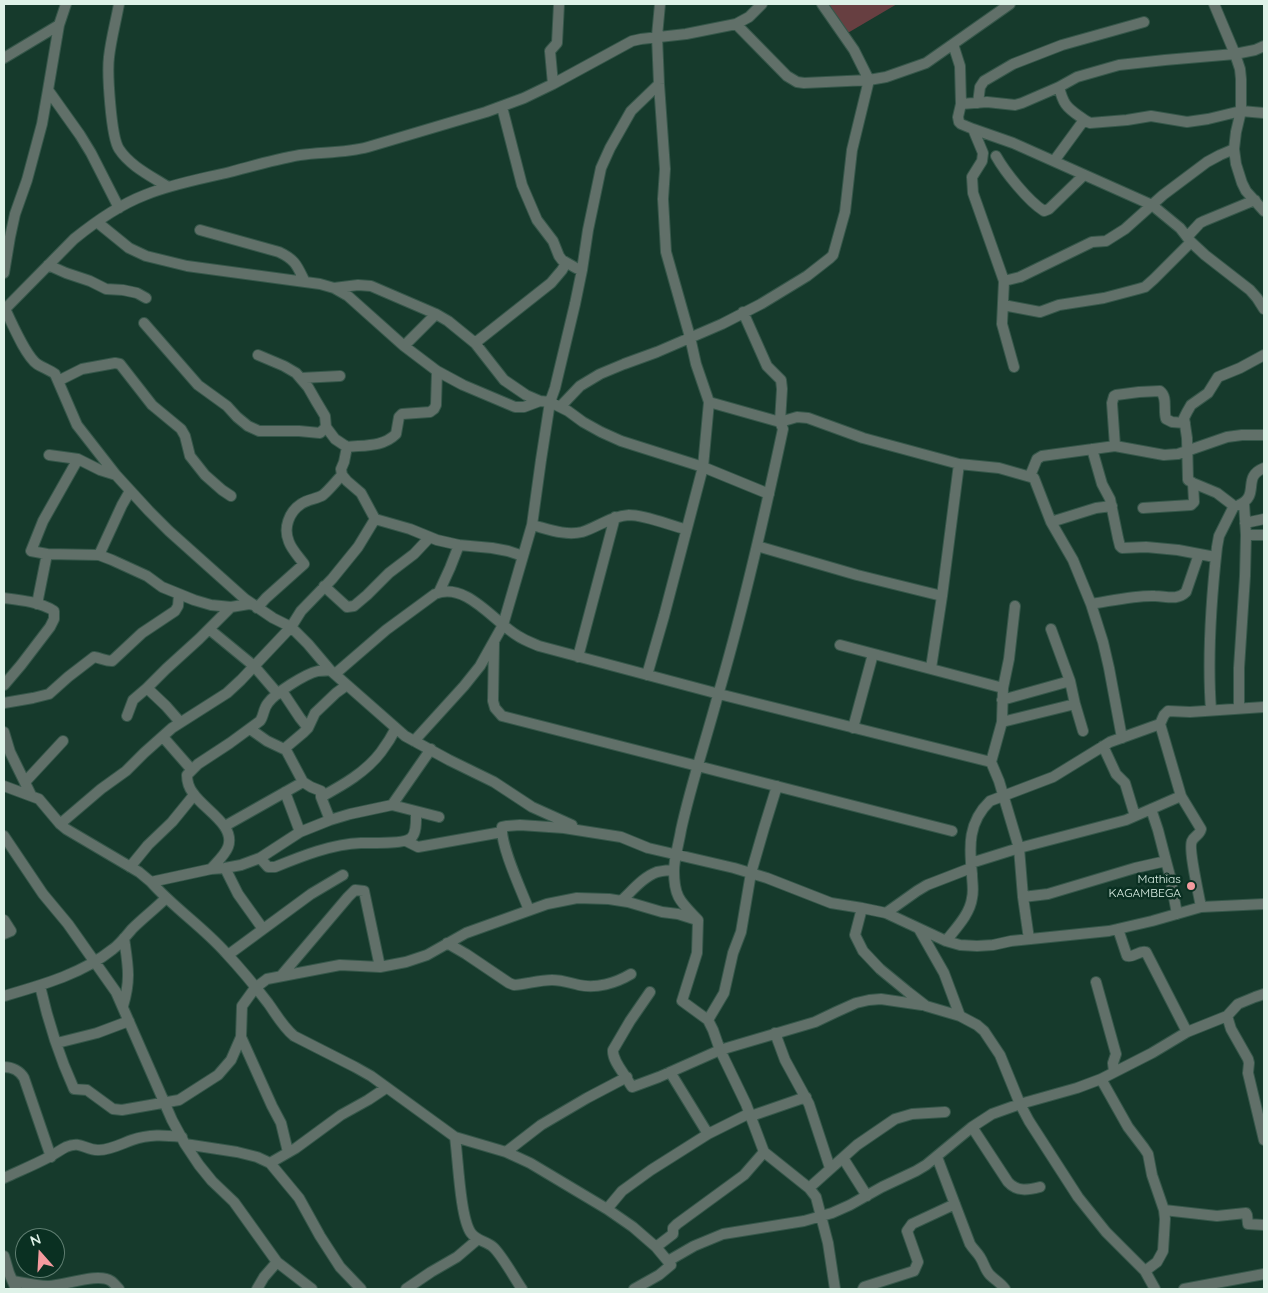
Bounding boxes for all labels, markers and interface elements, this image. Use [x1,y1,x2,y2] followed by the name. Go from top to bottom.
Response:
[1108,872,1181,900] place label: Mathias KAGAMBEGA
[1185,880,1197,892] marker: Mathias KAGAMBEGA
[15,1228,65,1278] north arrow
[28,1230,43,1250] text: N

